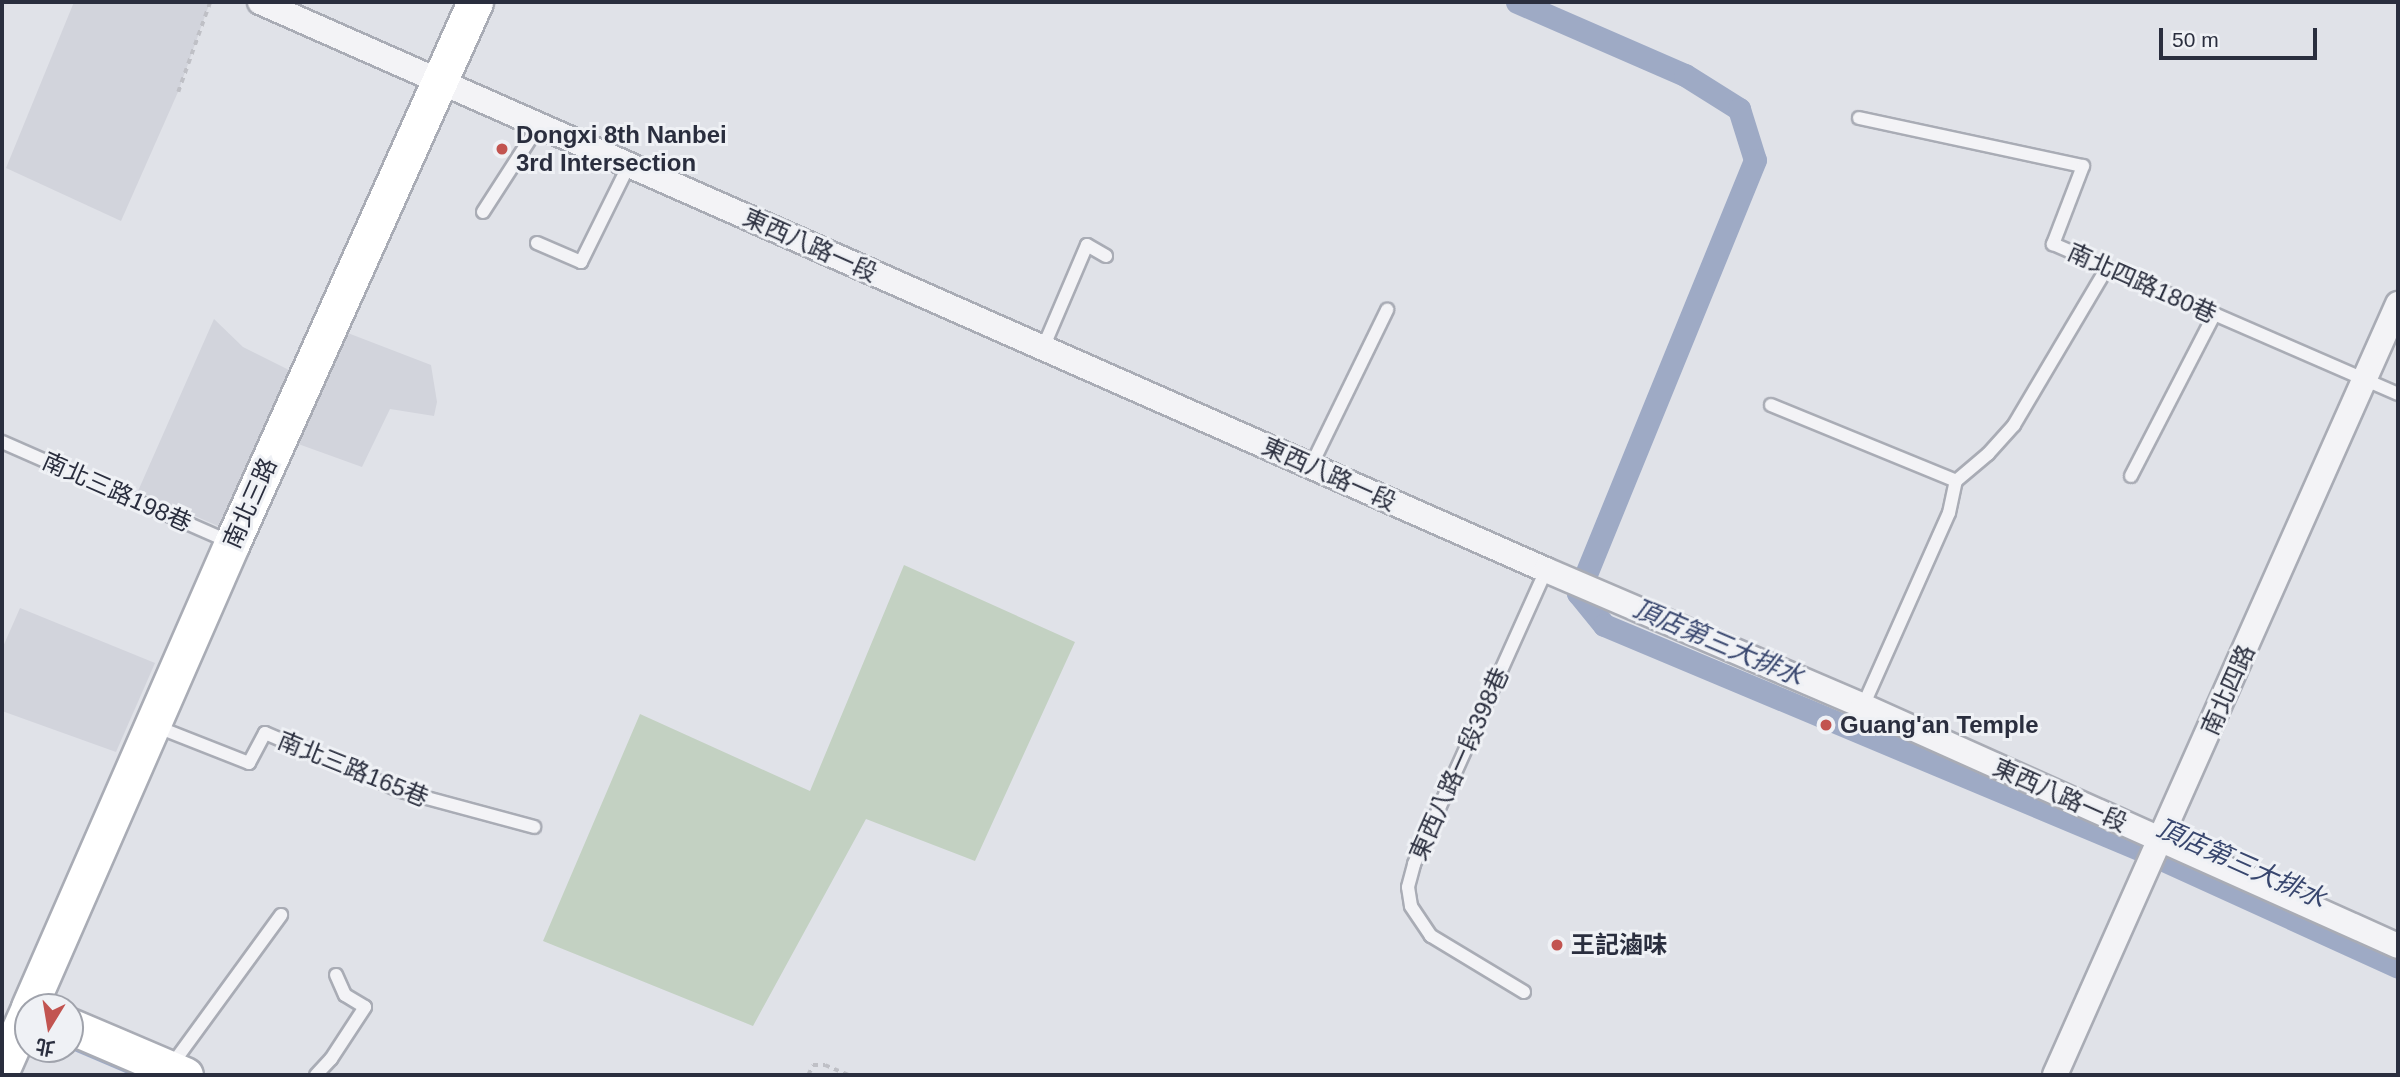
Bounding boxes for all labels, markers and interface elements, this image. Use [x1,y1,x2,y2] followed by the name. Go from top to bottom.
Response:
[2162,14,2320,58] scale bar
[2172,28,2219,51] text: 50 m
[516,121,727,177] place label: Dongxi 8th Nanbei 3rd Intersection
[494,141,510,157] marker: Dongxi 8th Nanbei 3rd Intersection
[738,203,882,287] street label: 東西八路一段
[2063,237,2221,329] street label: 南北四路180巷
[1257,432,1401,516] street label: 東西八路一段
[38,446,196,538] street label: 南北三路198巷
[217,453,283,553] street label: 南北三路
[1628,593,1808,693] water label: 頂店第三大排水
[2195,640,2261,740] street label: 南北四路
[1404,663,1514,865] street label: 東西八路一段398巷
[1840,711,2039,739] place label: Guang'an Temple
[1818,717,1834,733] marker: Guang'an Temple
[273,726,433,812] street label: 南北三路165巷
[1988,753,2132,837] street label: 東西八路一段
[2152,813,2330,915] water label: 頂店第三大排水
[1571,931,1667,959] place label: 王記滷味
[1549,937,1565,953] marker: 王記滷味
[14,993,84,1063] north arrow
[34,1035,57,1059] text: 北

